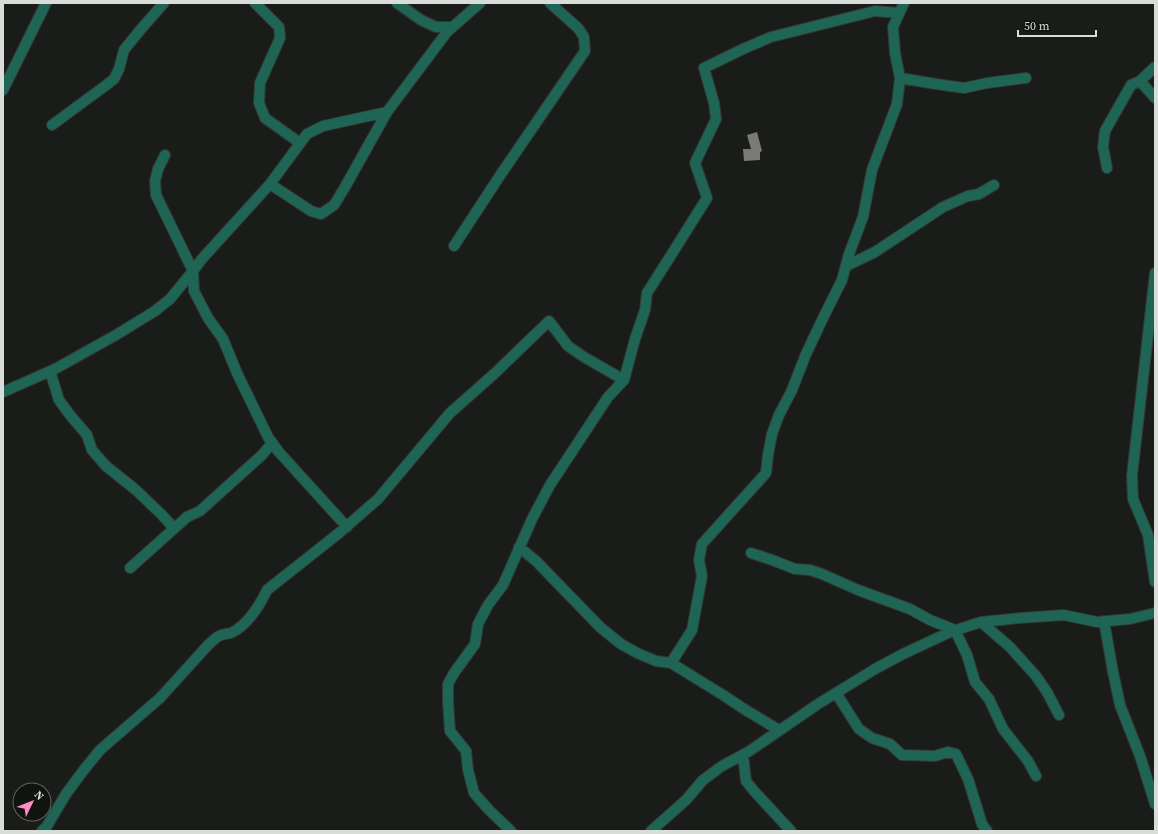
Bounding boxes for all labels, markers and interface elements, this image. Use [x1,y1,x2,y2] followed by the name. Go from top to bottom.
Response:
[1018,12,1096,38] scale bar
[1024,18,1050,34] text: 50 m
[12,782,52,822] north arrow
[31,787,47,804] text: N

